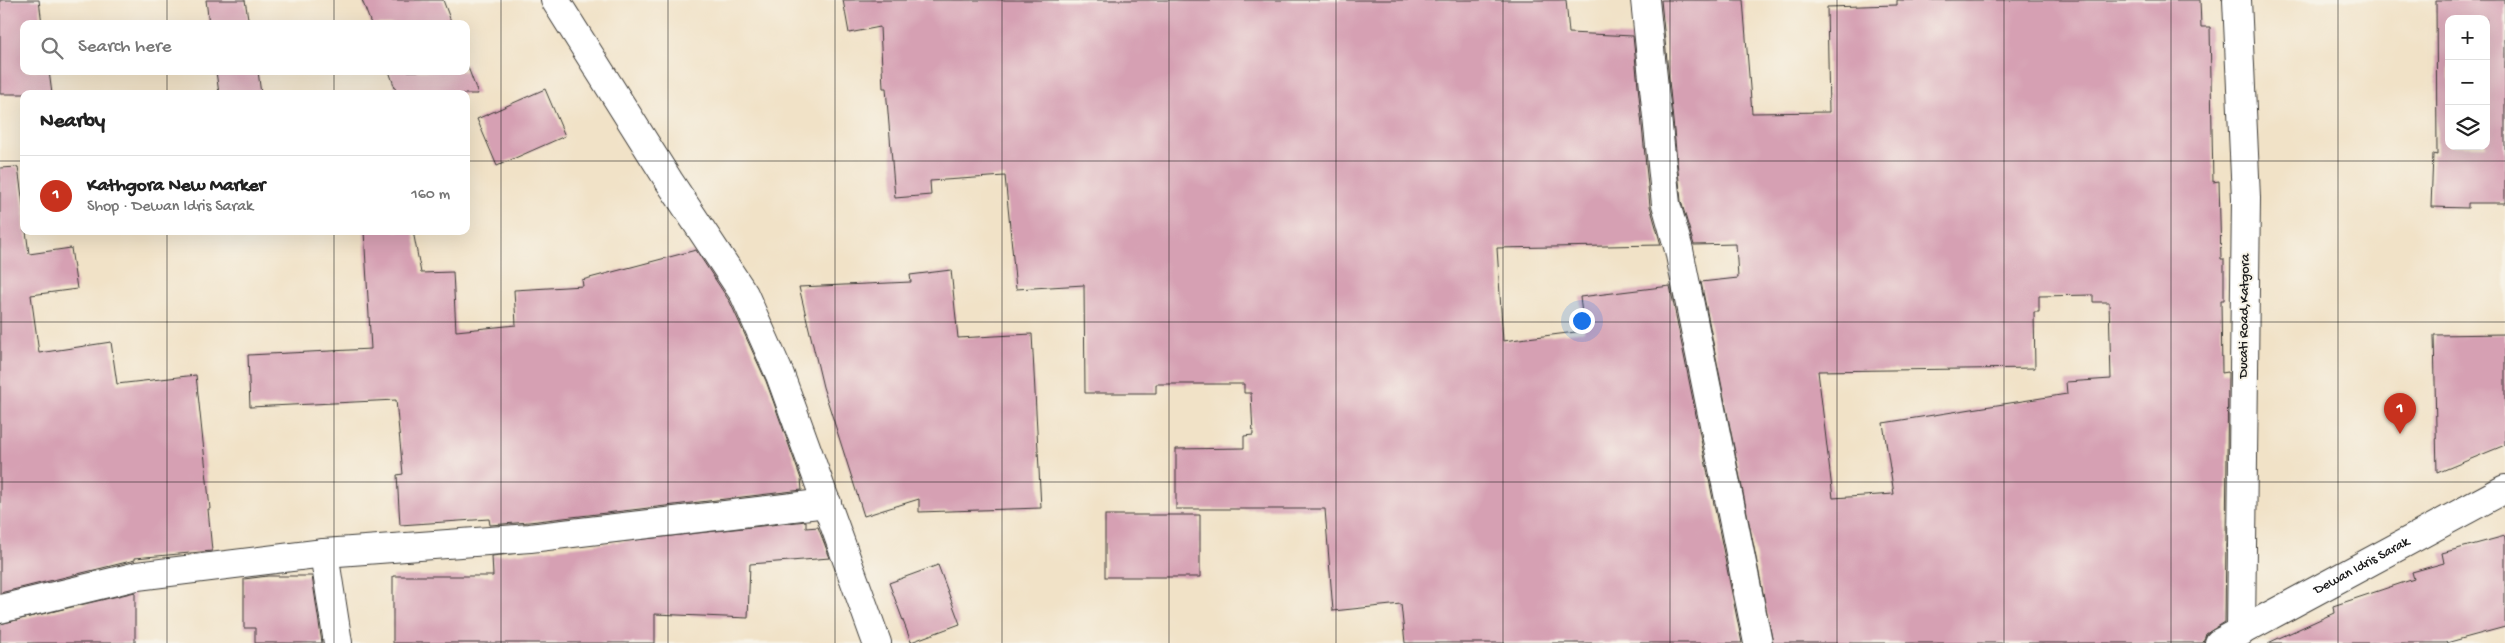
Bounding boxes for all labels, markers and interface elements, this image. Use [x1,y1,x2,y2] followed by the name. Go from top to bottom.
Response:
[2445,15,2490,150] map controls
[2445,15,2490,60] button: +
[20,20,470,75] search box
[38,34,66,62] icon: search
[78,36,172,59] text: Search here
[2445,60,2490,105] button: −
[2445,105,2490,150] button: layers
[40,110,105,135] text: Nearby
[87,175,265,198] text: Kathgora New Marker
[53,186,59,205] text: 1
[411,186,450,205] text: 160 m
[87,198,253,217] text: Shop · Dewan Idris Sarak
[2235,252,2255,379] street label: Ducati Road,Katgora
[1569,308,1595,334] your location
[2384,393,2416,434] pin: 1
[2310,533,2414,599] street label: Dewan Idris Sarak

